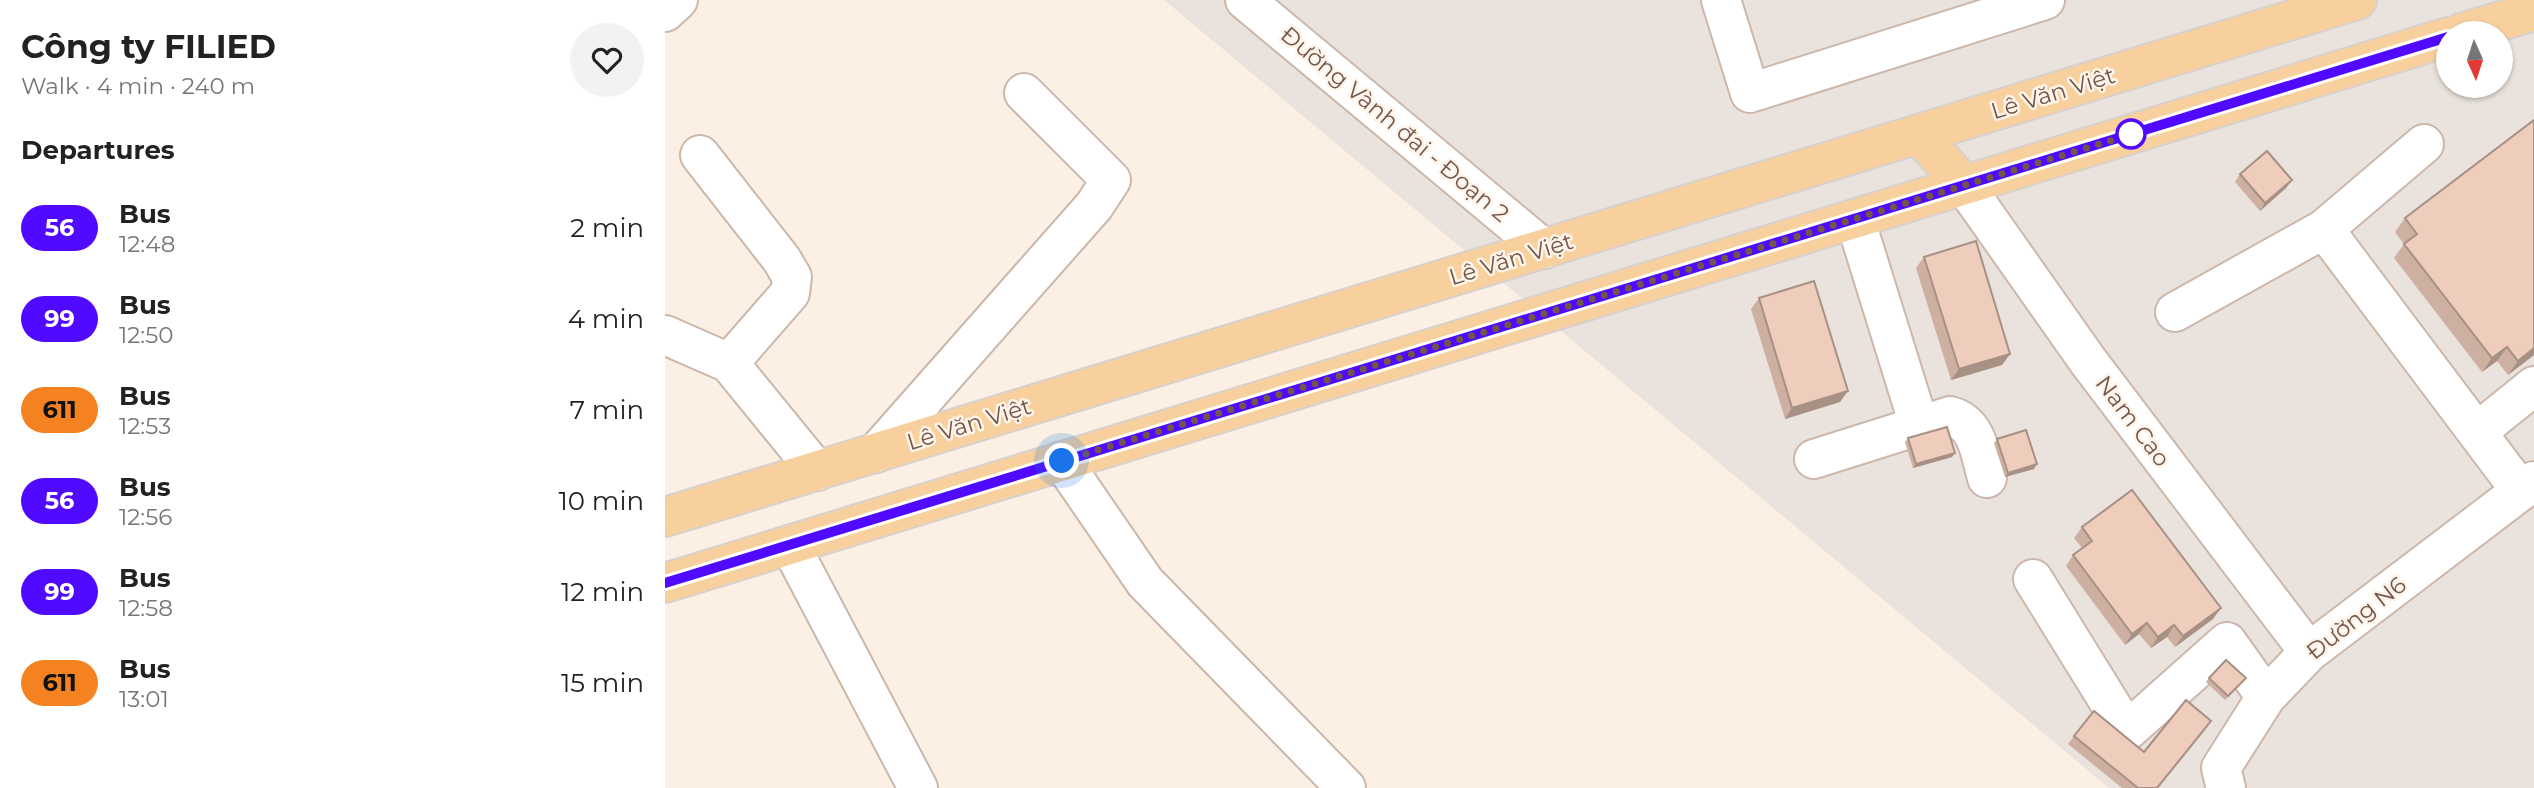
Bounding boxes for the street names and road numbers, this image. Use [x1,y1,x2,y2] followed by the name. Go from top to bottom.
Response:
[1275,20,1515,228] street label: Đường Vành đai - Đoạn 2
[1988,61,2118,125] street label: Lê Văn Việt
[1446,227,1576,291] street label: Lê Văn Việt
[2090,370,2176,472] street label: Nam Cao
[904,392,1034,456] street label: Lê Văn Việt
[2301,570,2411,666] street label: Đường N6

